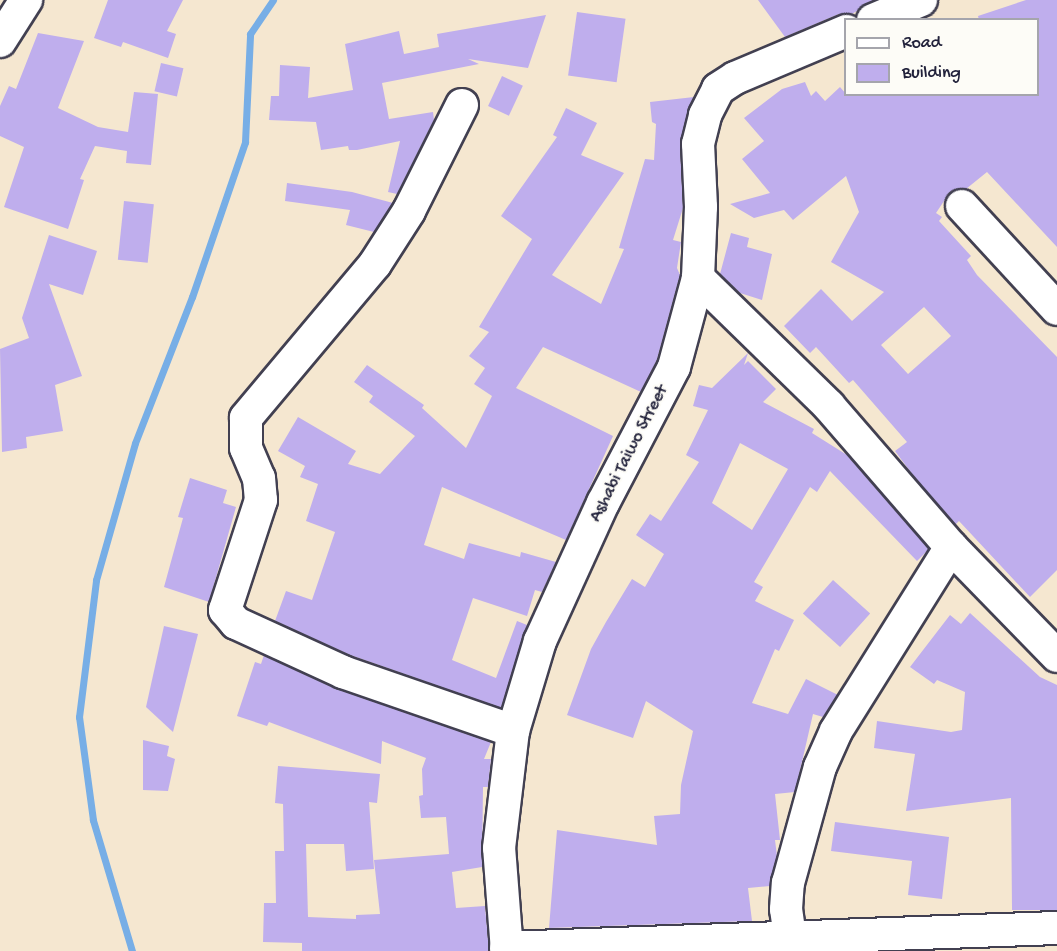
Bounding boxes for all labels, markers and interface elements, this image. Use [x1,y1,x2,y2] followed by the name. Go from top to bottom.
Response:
[844,18,1039,96] legend
[902,33,941,54] text: Road
[902,63,961,84] text: Building
[586,382,674,526] street label: Ashabi Taiwo Street

